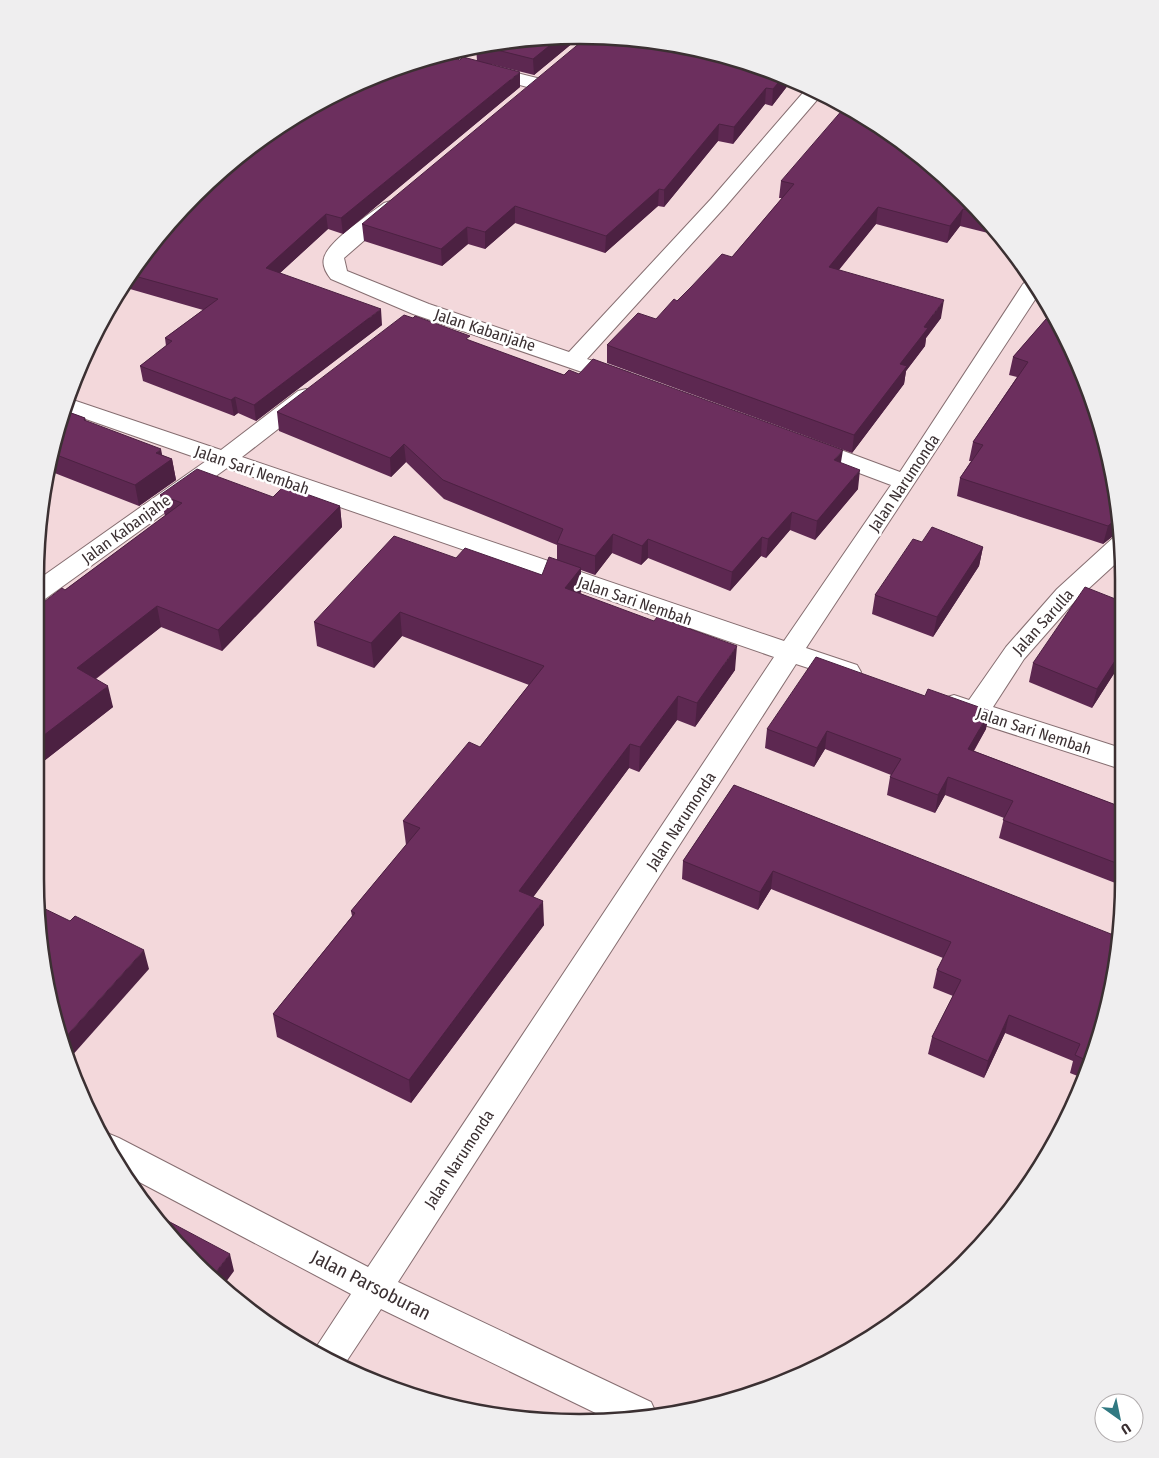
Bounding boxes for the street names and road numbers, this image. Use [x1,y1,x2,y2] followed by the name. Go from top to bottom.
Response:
[432,305,538,355] street label: Jalan Kabanjahe
[864,431,944,535] street label: Jalan Narumonda
[192,441,312,499] street label: Jalan Sari Nembah
[78,490,174,568] street label: Jalan Kabanjahe
[575,572,695,630] street label: Jalan Sari Nembah
[1008,585,1078,659] street label: Jalan Sarulla
[974,703,1094,759] street label: Jalan Sari Nembah
[642,768,720,874] street label: Jalan Narumonda
[420,1106,498,1212] street label: Jalan Narumonda
[307,1245,435,1325] street label: Jalan Parsoburan

